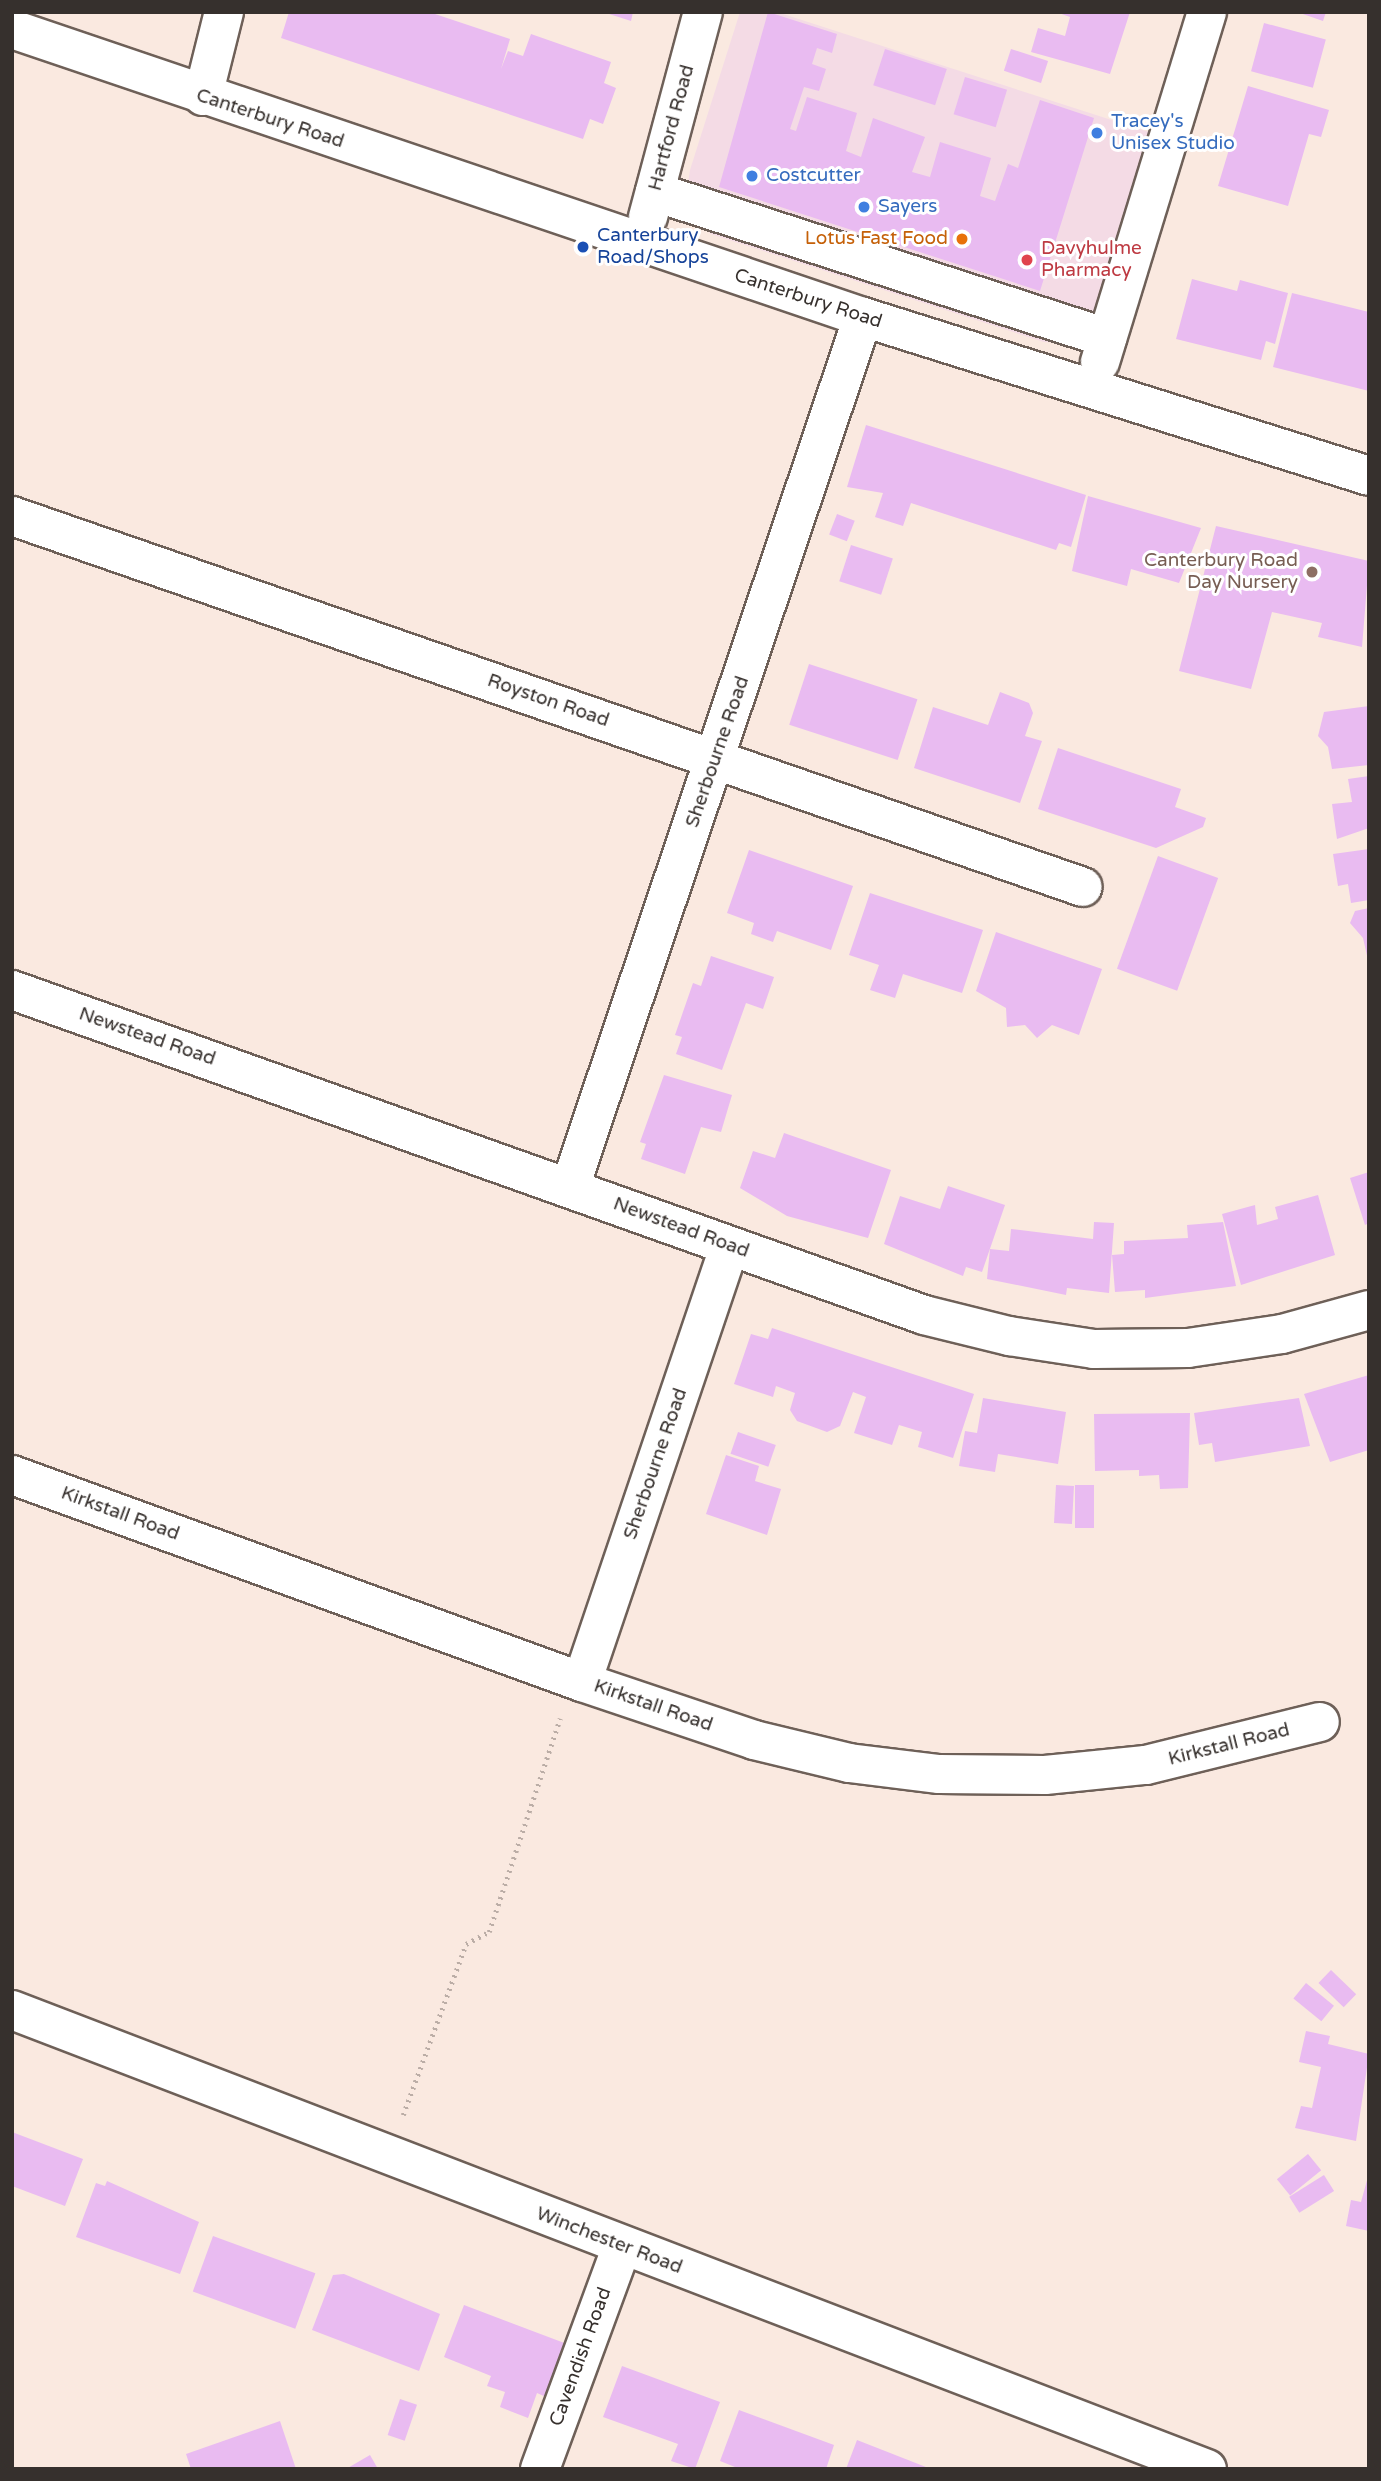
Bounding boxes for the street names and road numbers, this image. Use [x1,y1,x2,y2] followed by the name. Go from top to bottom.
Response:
[644,63,700,193] street label: Hartford Road
[193,84,347,154] street label: Canterbury Road
[731,264,885,334] street label: Canterbury Road
[484,670,612,732] street label: Royston Road
[681,673,755,831] street label: Sherbourne Road
[76,1003,218,1071] street label: Newstead Road
[610,1193,752,1263] street label: Newstead Road
[619,1385,693,1543] street label: Sherbourne Road
[58,1482,182,1546] street label: Kirkstall Road
[591,1675,715,1737] street label: Kirkstall Road
[1166,1719,1292,1771] street label: Kirkstall Road
[533,2203,685,2279] street label: Winchester Road
[545,2284,617,2430] street label: Cavendish Road

